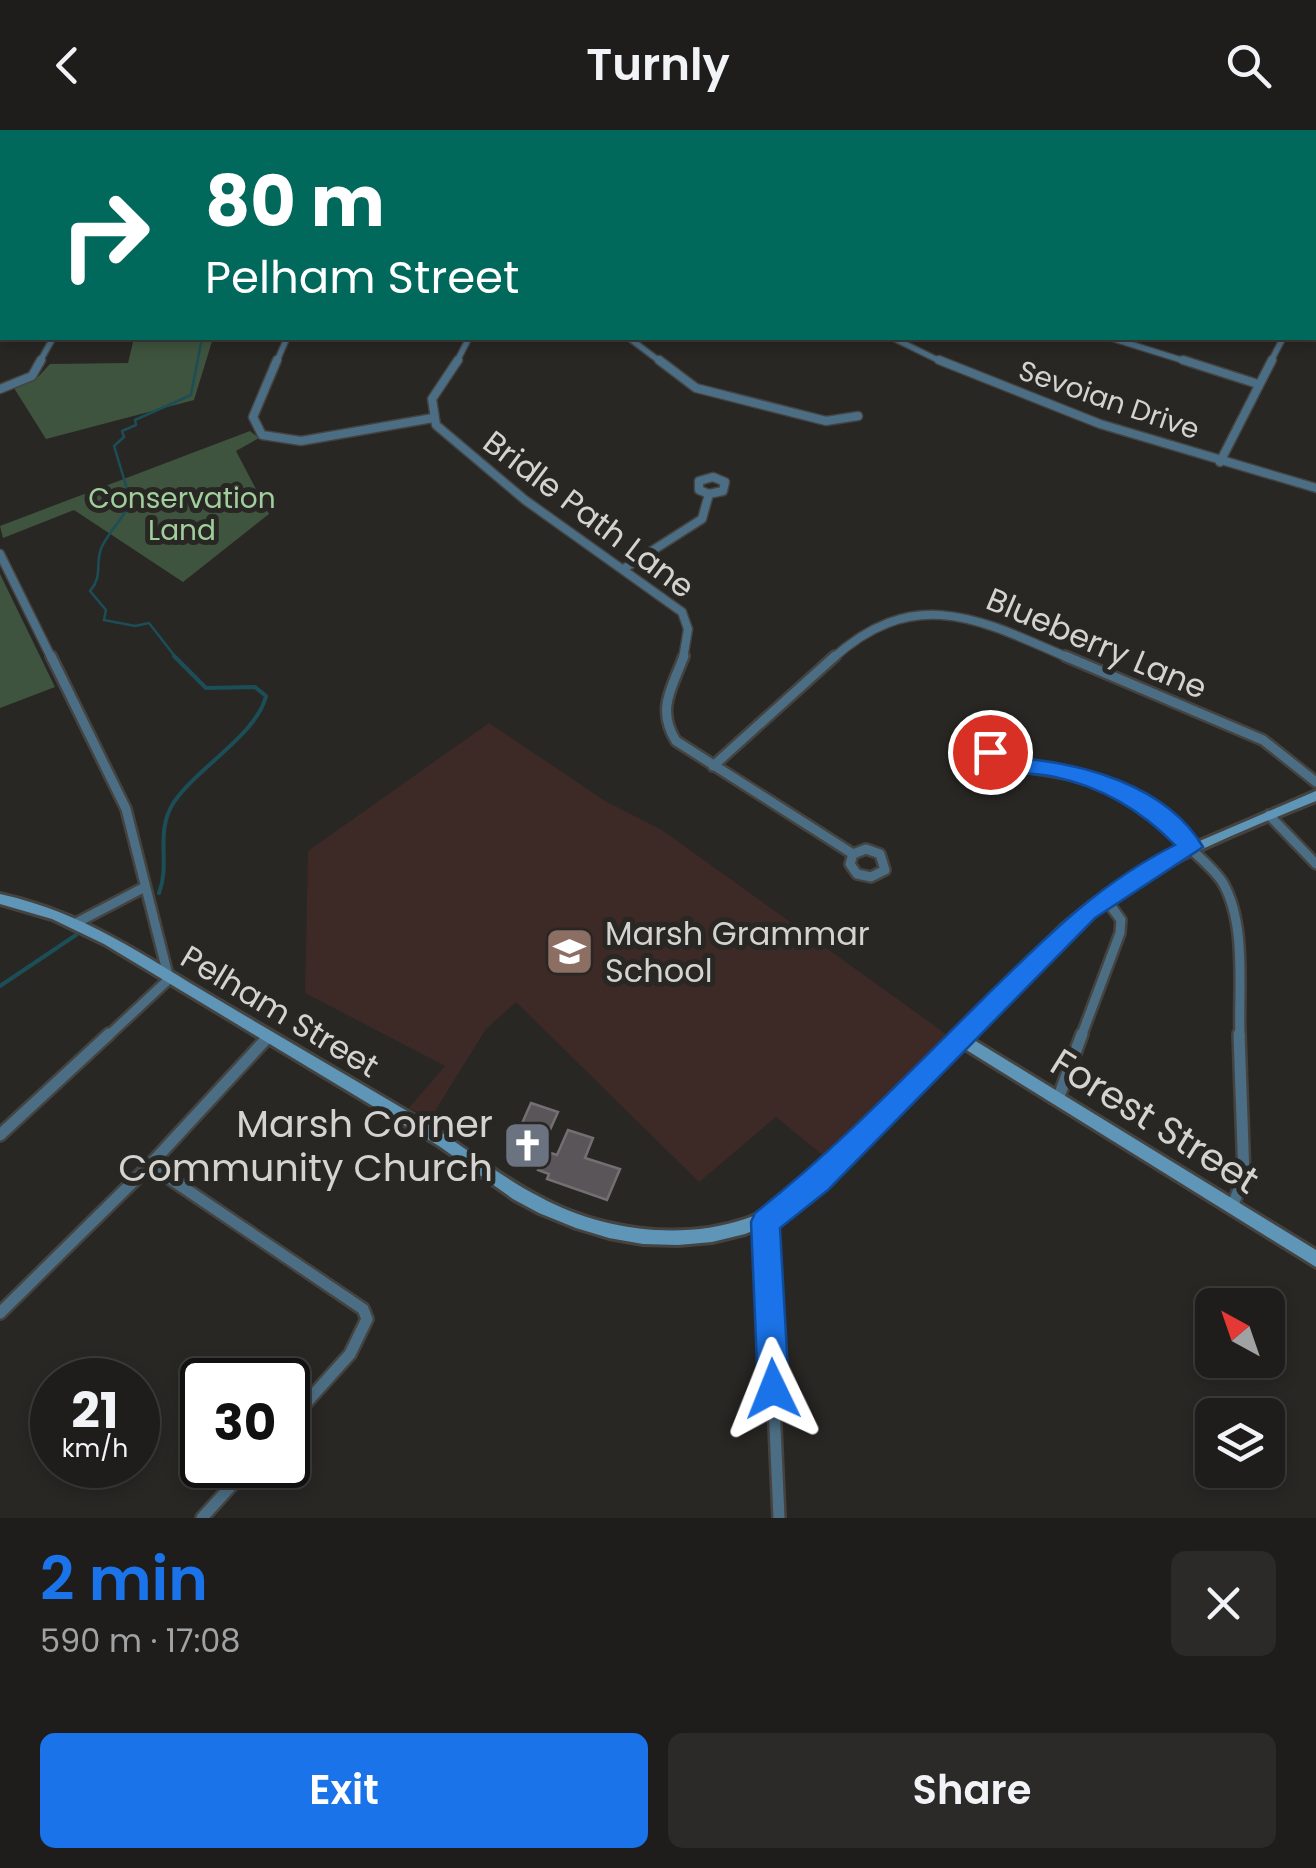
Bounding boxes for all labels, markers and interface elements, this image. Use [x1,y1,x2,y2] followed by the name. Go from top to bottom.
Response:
[586,33,730,96] text: Turnly
[40,38,95,93] icon: back
[1221,38,1276,93] icon: search
[205,152,385,251] text: 80 m
[40,170,170,300] icon: right
[205,246,519,309] text: Pelham Street
[1013,351,1205,449] street label: Sevoian Drive
[474,420,704,608] street label: Bridle Path Lane
[88,479,276,550] park label: Conservation Land
[980,576,1214,710] street label: Blueberry Lane
[948,710,1033,795] pin
[963,725,1018,780] icon: arrive
[605,911,870,993] place label: Marsh Grammar School
[544,925,596,977] school or university icon: Marsh Grammar School
[173,934,387,1088] street label: Pelham Street
[1041,1036,1269,1206] street label: Forest Street
[118,1097,493,1194] place label: Marsh Corner Community Church
[502,1119,554,1171] church icon: Marsh Corner Community Church
[1195,1288,1285,1378] north arrow
[1195,1288,1285,1488] map controls
[721,1337,825,1441] position arrow
[180,1358,310,1488] speed limit sign: 30
[71,1375,119,1446] text: 21
[1195,1398,1285,1488] button: layers
[62,1431,128,1466] text: km/h
[40,1537,208,1621] text: 2 min
[1171,1551,1276,1656] button: close
[40,1618,241,1663] text: 590 m · 17:08
[40,1733,648,1848] button: Exit
[668,1733,1276,1848] button: Share

